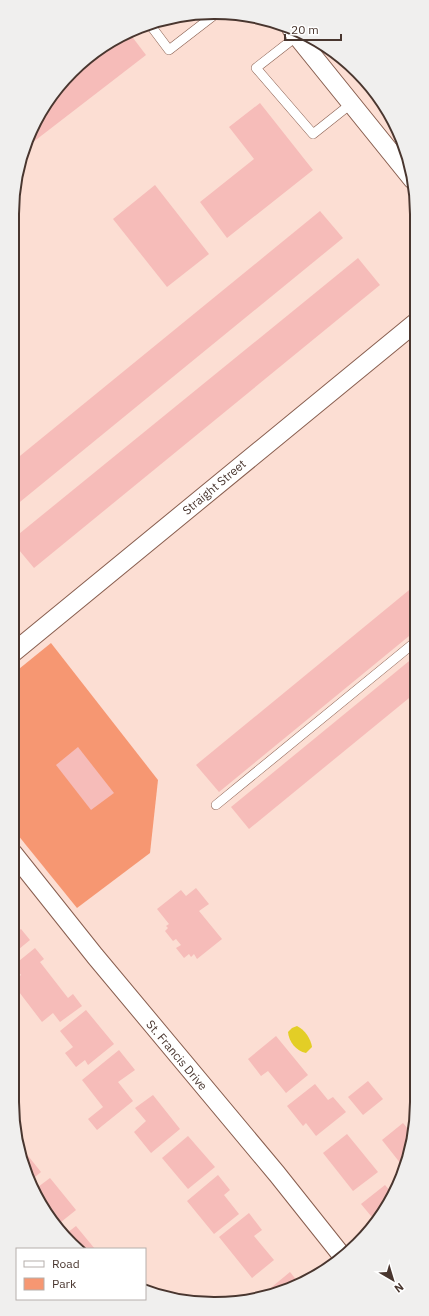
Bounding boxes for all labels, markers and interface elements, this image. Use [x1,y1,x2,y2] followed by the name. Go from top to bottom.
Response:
[285,16,341,42] scale bar
[291,22,319,37] text: 20 m
[179,456,249,518] street label: Straight Street
[143,1017,211,1093] street label: St. Francis Drive
[16,1248,146,1300] legend
[52,1256,80,1271] text: Road
[373,1260,413,1300] north arrow
[52,1276,77,1291] text: Park
[392,1280,407,1296] text: N

